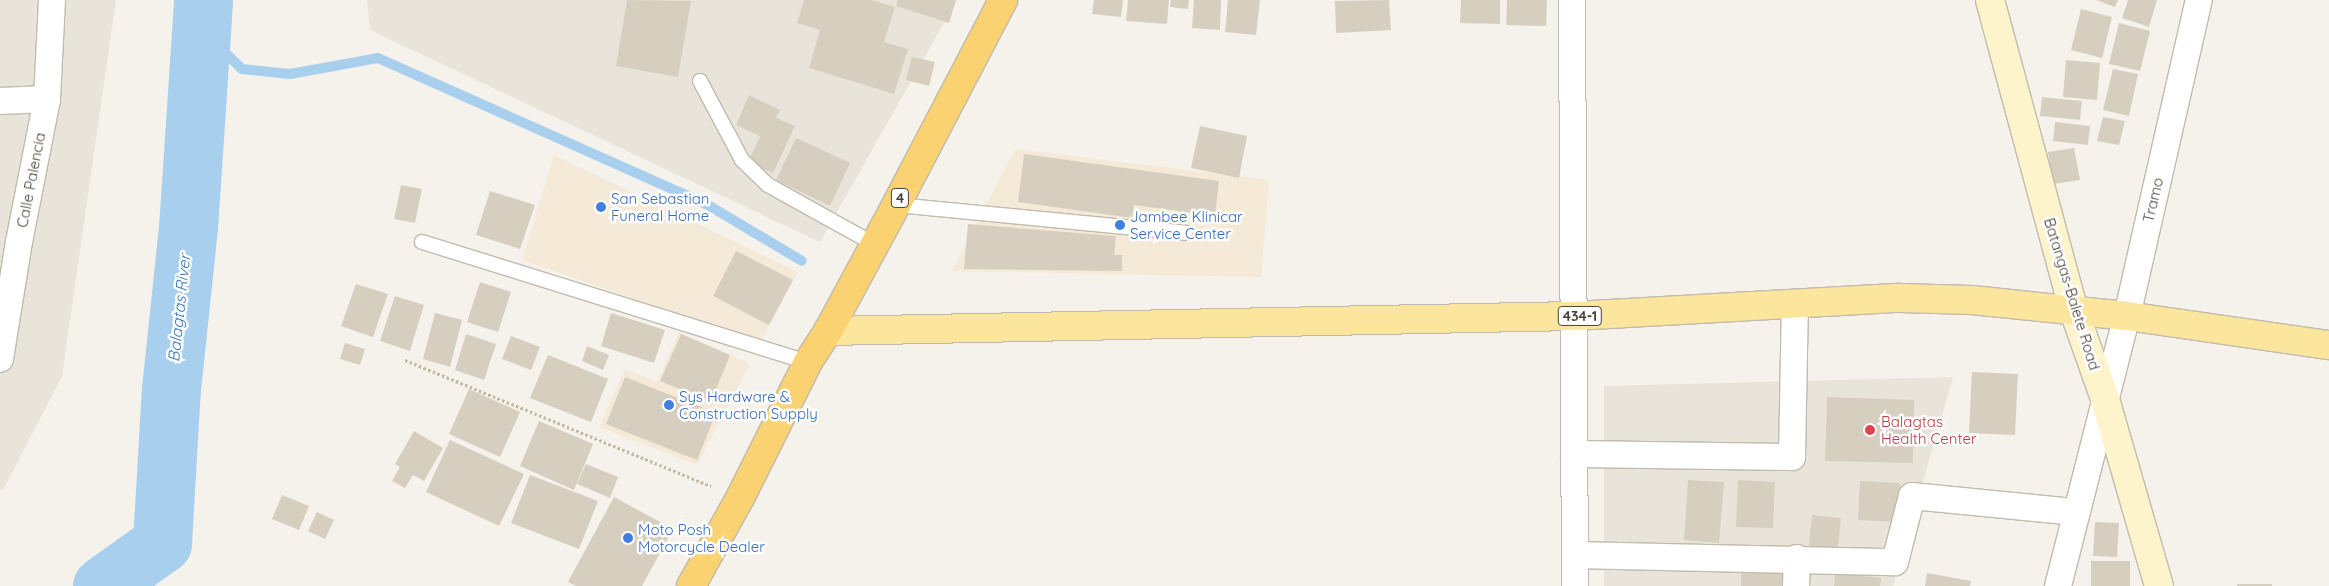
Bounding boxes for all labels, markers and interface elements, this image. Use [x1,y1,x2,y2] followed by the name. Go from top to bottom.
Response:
[13,131,49,229] street label: Calle Palencia
[2139,176,2167,224] street label: Tramo
[890,187,910,210] road number: 4
[611,189,709,224] place label: San Sebastian Funeral Home
[595,201,607,213] marker: San Sebastian Funeral Home
[1130,207,1243,242] place label: Jambee Klinicar Service Center
[2040,216,2104,372] street label: Batangas-Balete Road
[1114,219,1126,231] marker: Jambee Klinicar Service Center
[164,253,194,363] water label: Balagtas River
[1558,304,1602,328] road number: 434-1
[679,387,818,422] place label: Sys Hardware & Construction Supply
[663,399,675,411] marker: Sys Hardware & Construction Supply
[1881,412,1977,447] place label: Balagtas Health Center
[1863,423,1877,437] marker: Balagtas Health Center
[638,520,765,555] place label: Moto Posh Motorcycle Dealer
[622,532,634,544] marker: Moto Posh Motorcycle Dealer

